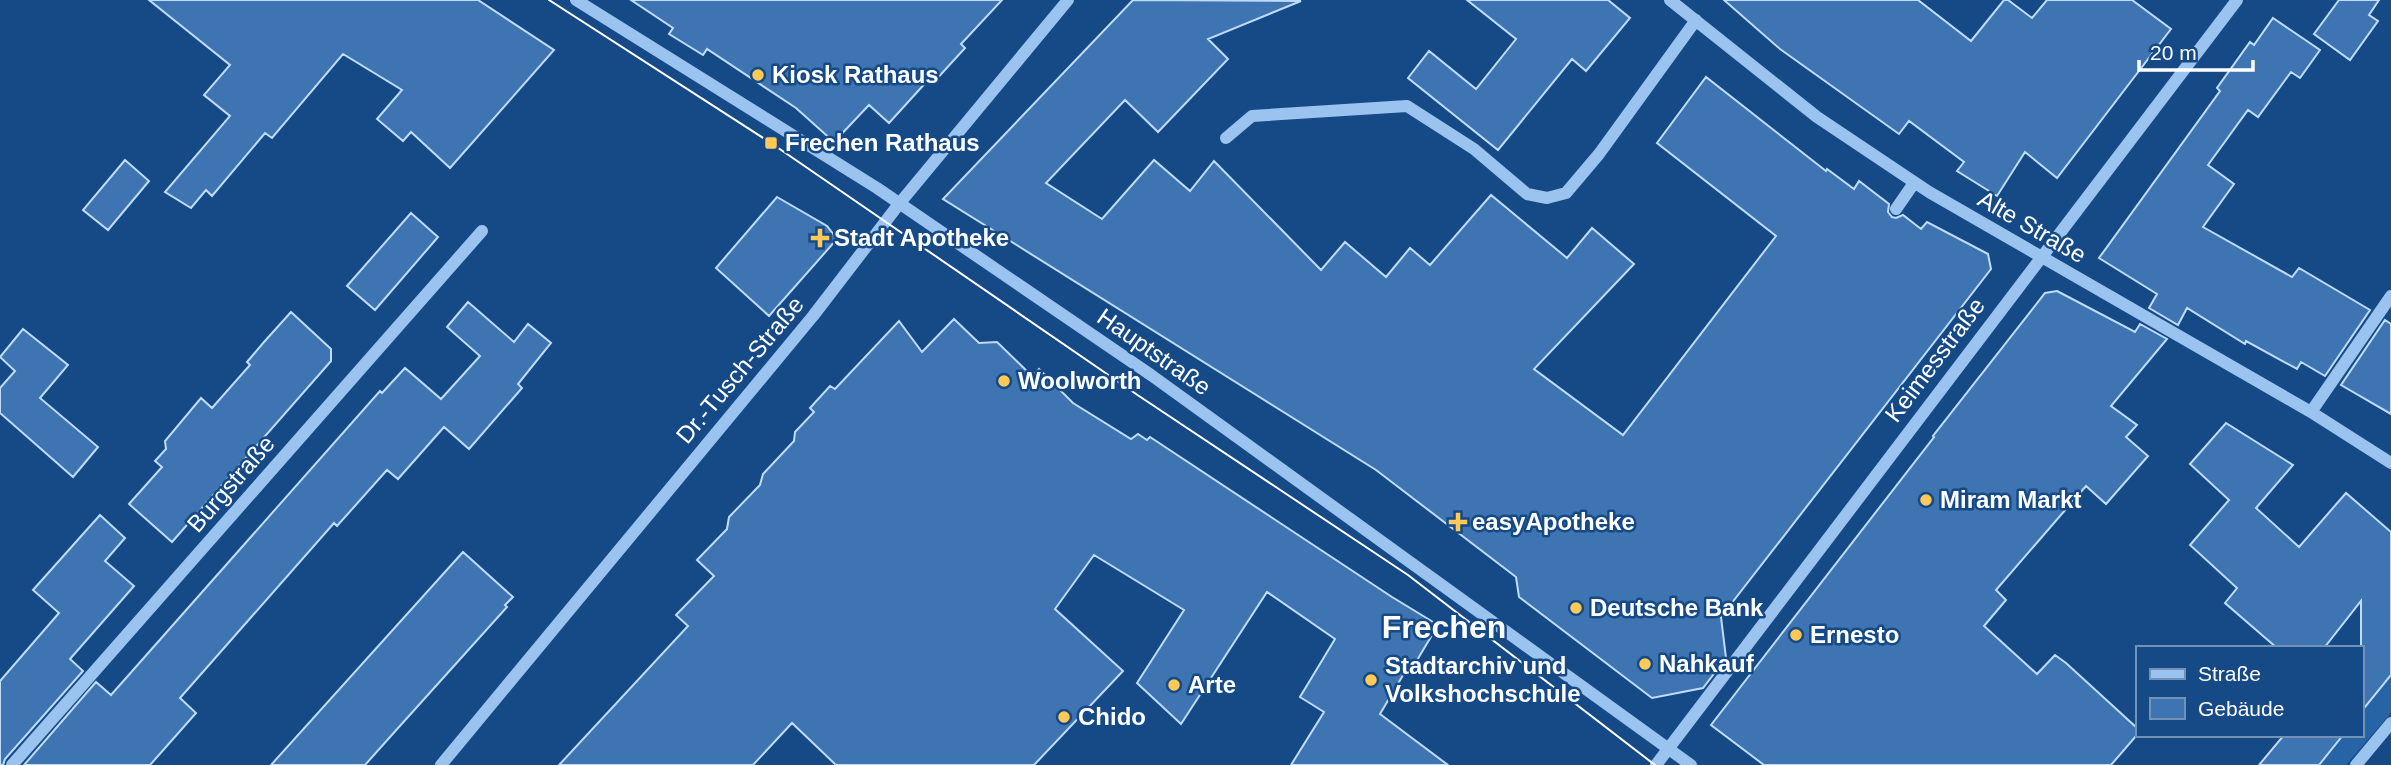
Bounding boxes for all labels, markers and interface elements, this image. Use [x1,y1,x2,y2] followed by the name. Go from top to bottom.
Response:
[2139,28,2253,72] scale bar
[2150,41,2197,64] text: 20 m
[772,61,939,88] place label: Kiosk Rathaus
[750,67,766,83] marker: Kiosk Rathaus
[785,129,980,156] place label: Frechen Rathaus
[763,135,779,151] marker: Frechen Rathaus
[1974,185,2091,268] street label: Alte Straße
[834,224,1009,251] place label: Stadt Apotheke
[812,230,828,246] marker: Stadt Apotheke
[670,291,809,449] street label: Dr.-Tusch-Straße
[1879,292,1990,427] street label: Keimesstraße
[1092,303,1216,401] street label: Hauptstraße
[1018,367,1142,394] place label: Woolworth
[996,373,1012,389] marker: Woolworth
[181,430,280,537] street label: Burgstraße
[1940,486,2081,513] place label: Miram Markt
[1918,492,1934,508] marker: Miram Markt
[1472,508,1635,535] place label: easyApotheke
[1450,514,1466,530] marker: easyApotheke
[1590,594,1764,621] place label: Deutsche Bank
[1568,600,1584,616] marker: Deutsche Bank
[1382,609,1506,645] district label: Frechen
[1810,621,1899,648] place label: Ernesto
[1788,627,1804,643] marker: Ernesto
[2136,646,2363,737] legend
[1659,650,1755,677] place label: Nahkauf
[1385,652,1581,707] place label: Stadtarchiv und Volkshochschule
[1637,656,1653,672] marker: Nahkauf
[2198,662,2261,685] text: Straße
[1188,671,1236,698] place label: Arte
[1363,672,1379,688] marker: Stadtarchiv und Volkshochschule
[1166,677,1182,693] marker: Arte
[2198,697,2284,720] text: Gebäude
[1078,703,1146,730] place label: Chido
[1056,709,1072,725] marker: Chido

